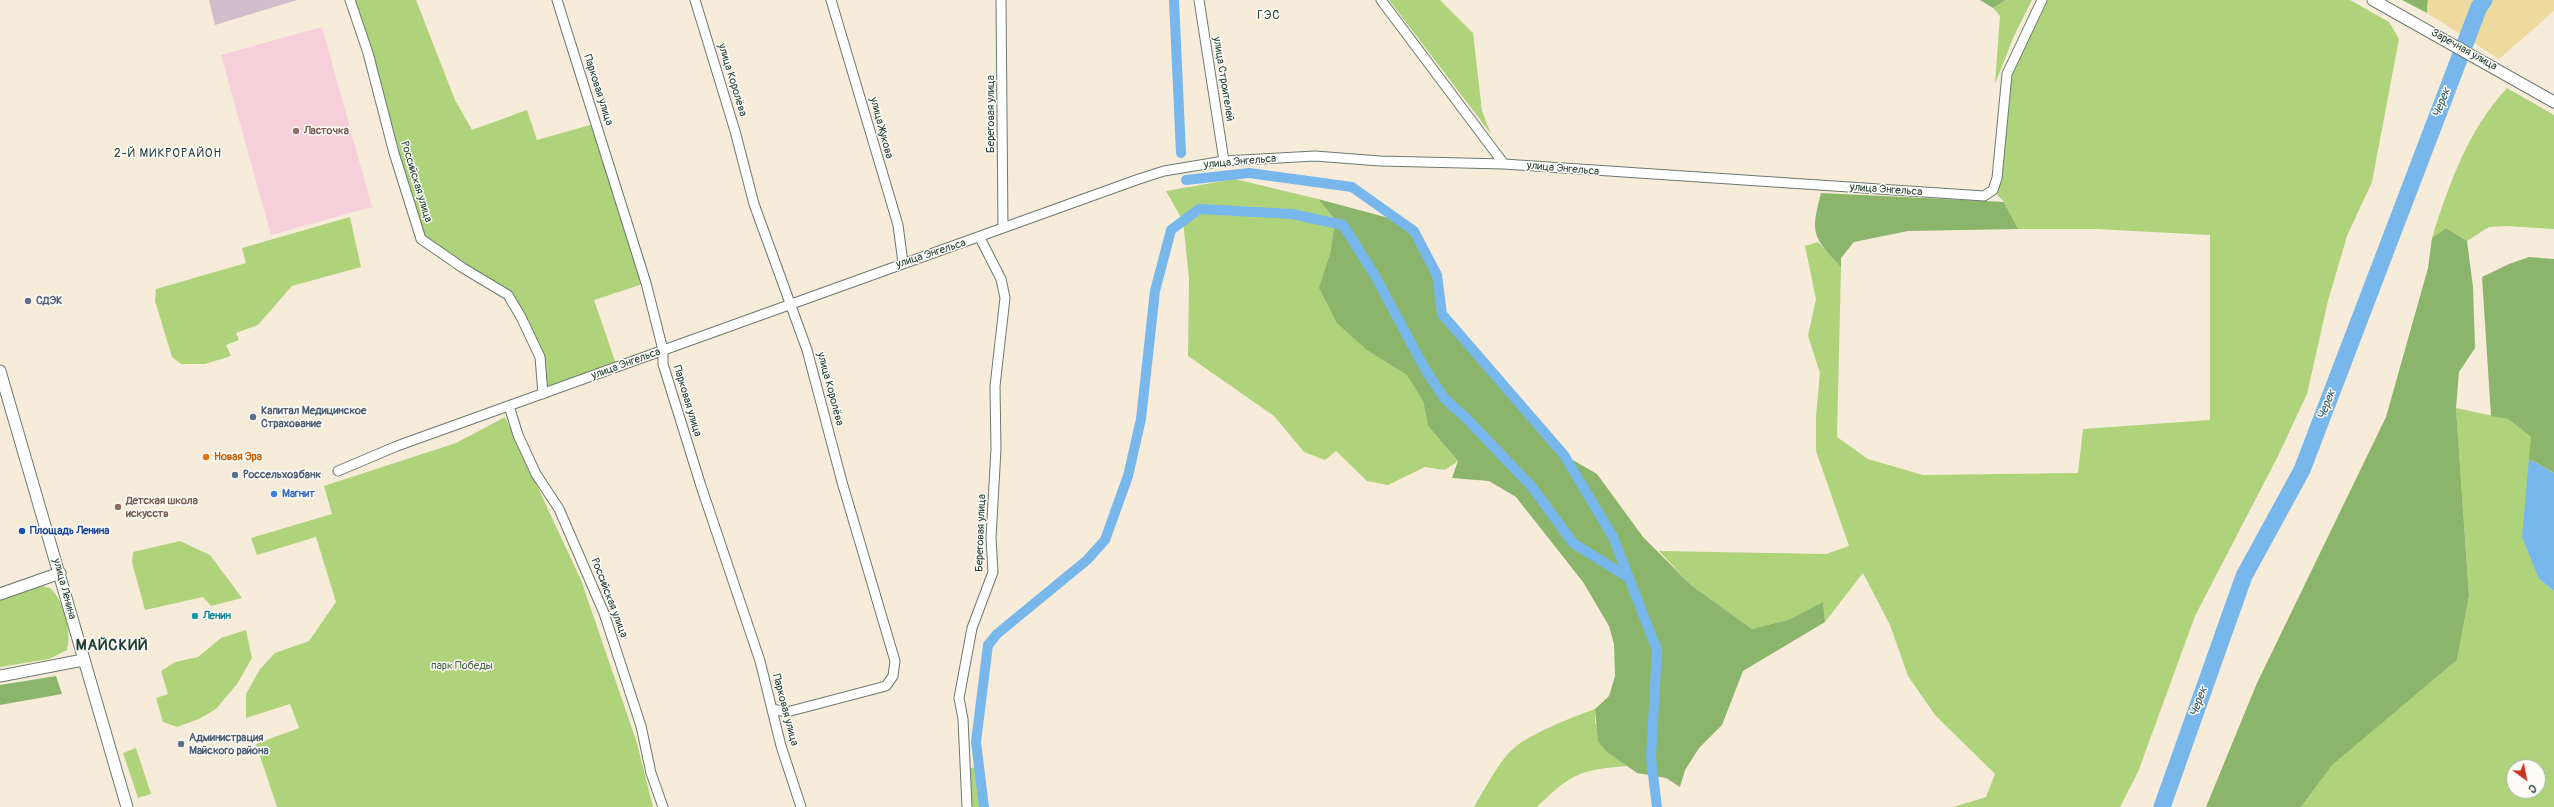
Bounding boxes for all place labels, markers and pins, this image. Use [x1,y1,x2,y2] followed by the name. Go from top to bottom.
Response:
[304,124,349,138] place label: Ласточка
[291,126,301,136] marker: Ласточка
[36,294,62,308] place label: СДЭК
[23,296,33,306] marker: СДЭК
[261,404,366,430] place label: Капитал Медицинское Страхование
[248,412,258,422] marker: Капитал Медицинское Страхование
[214,450,262,464] place label: Новая Эра
[201,452,211,462] marker: Новая Эра
[243,468,321,482] place label: Россельхозбанк
[230,470,240,480] marker: Россельхозбанк
[282,487,315,501] place label: Магнит
[269,489,279,499] marker: Магнит
[126,494,198,520] place label: Детская школа искусств
[113,502,123,512] marker: Детская школа искусств
[30,524,109,538] place label: Площадь Ленина
[17,526,27,536] marker: Площадь Ленина
[203,609,231,623] place label: Ленин
[190,611,200,621] marker: Ленин
[189,731,269,757] place label: Администрация Майского района
[176,739,186,749] marker: Администрация Майского района

